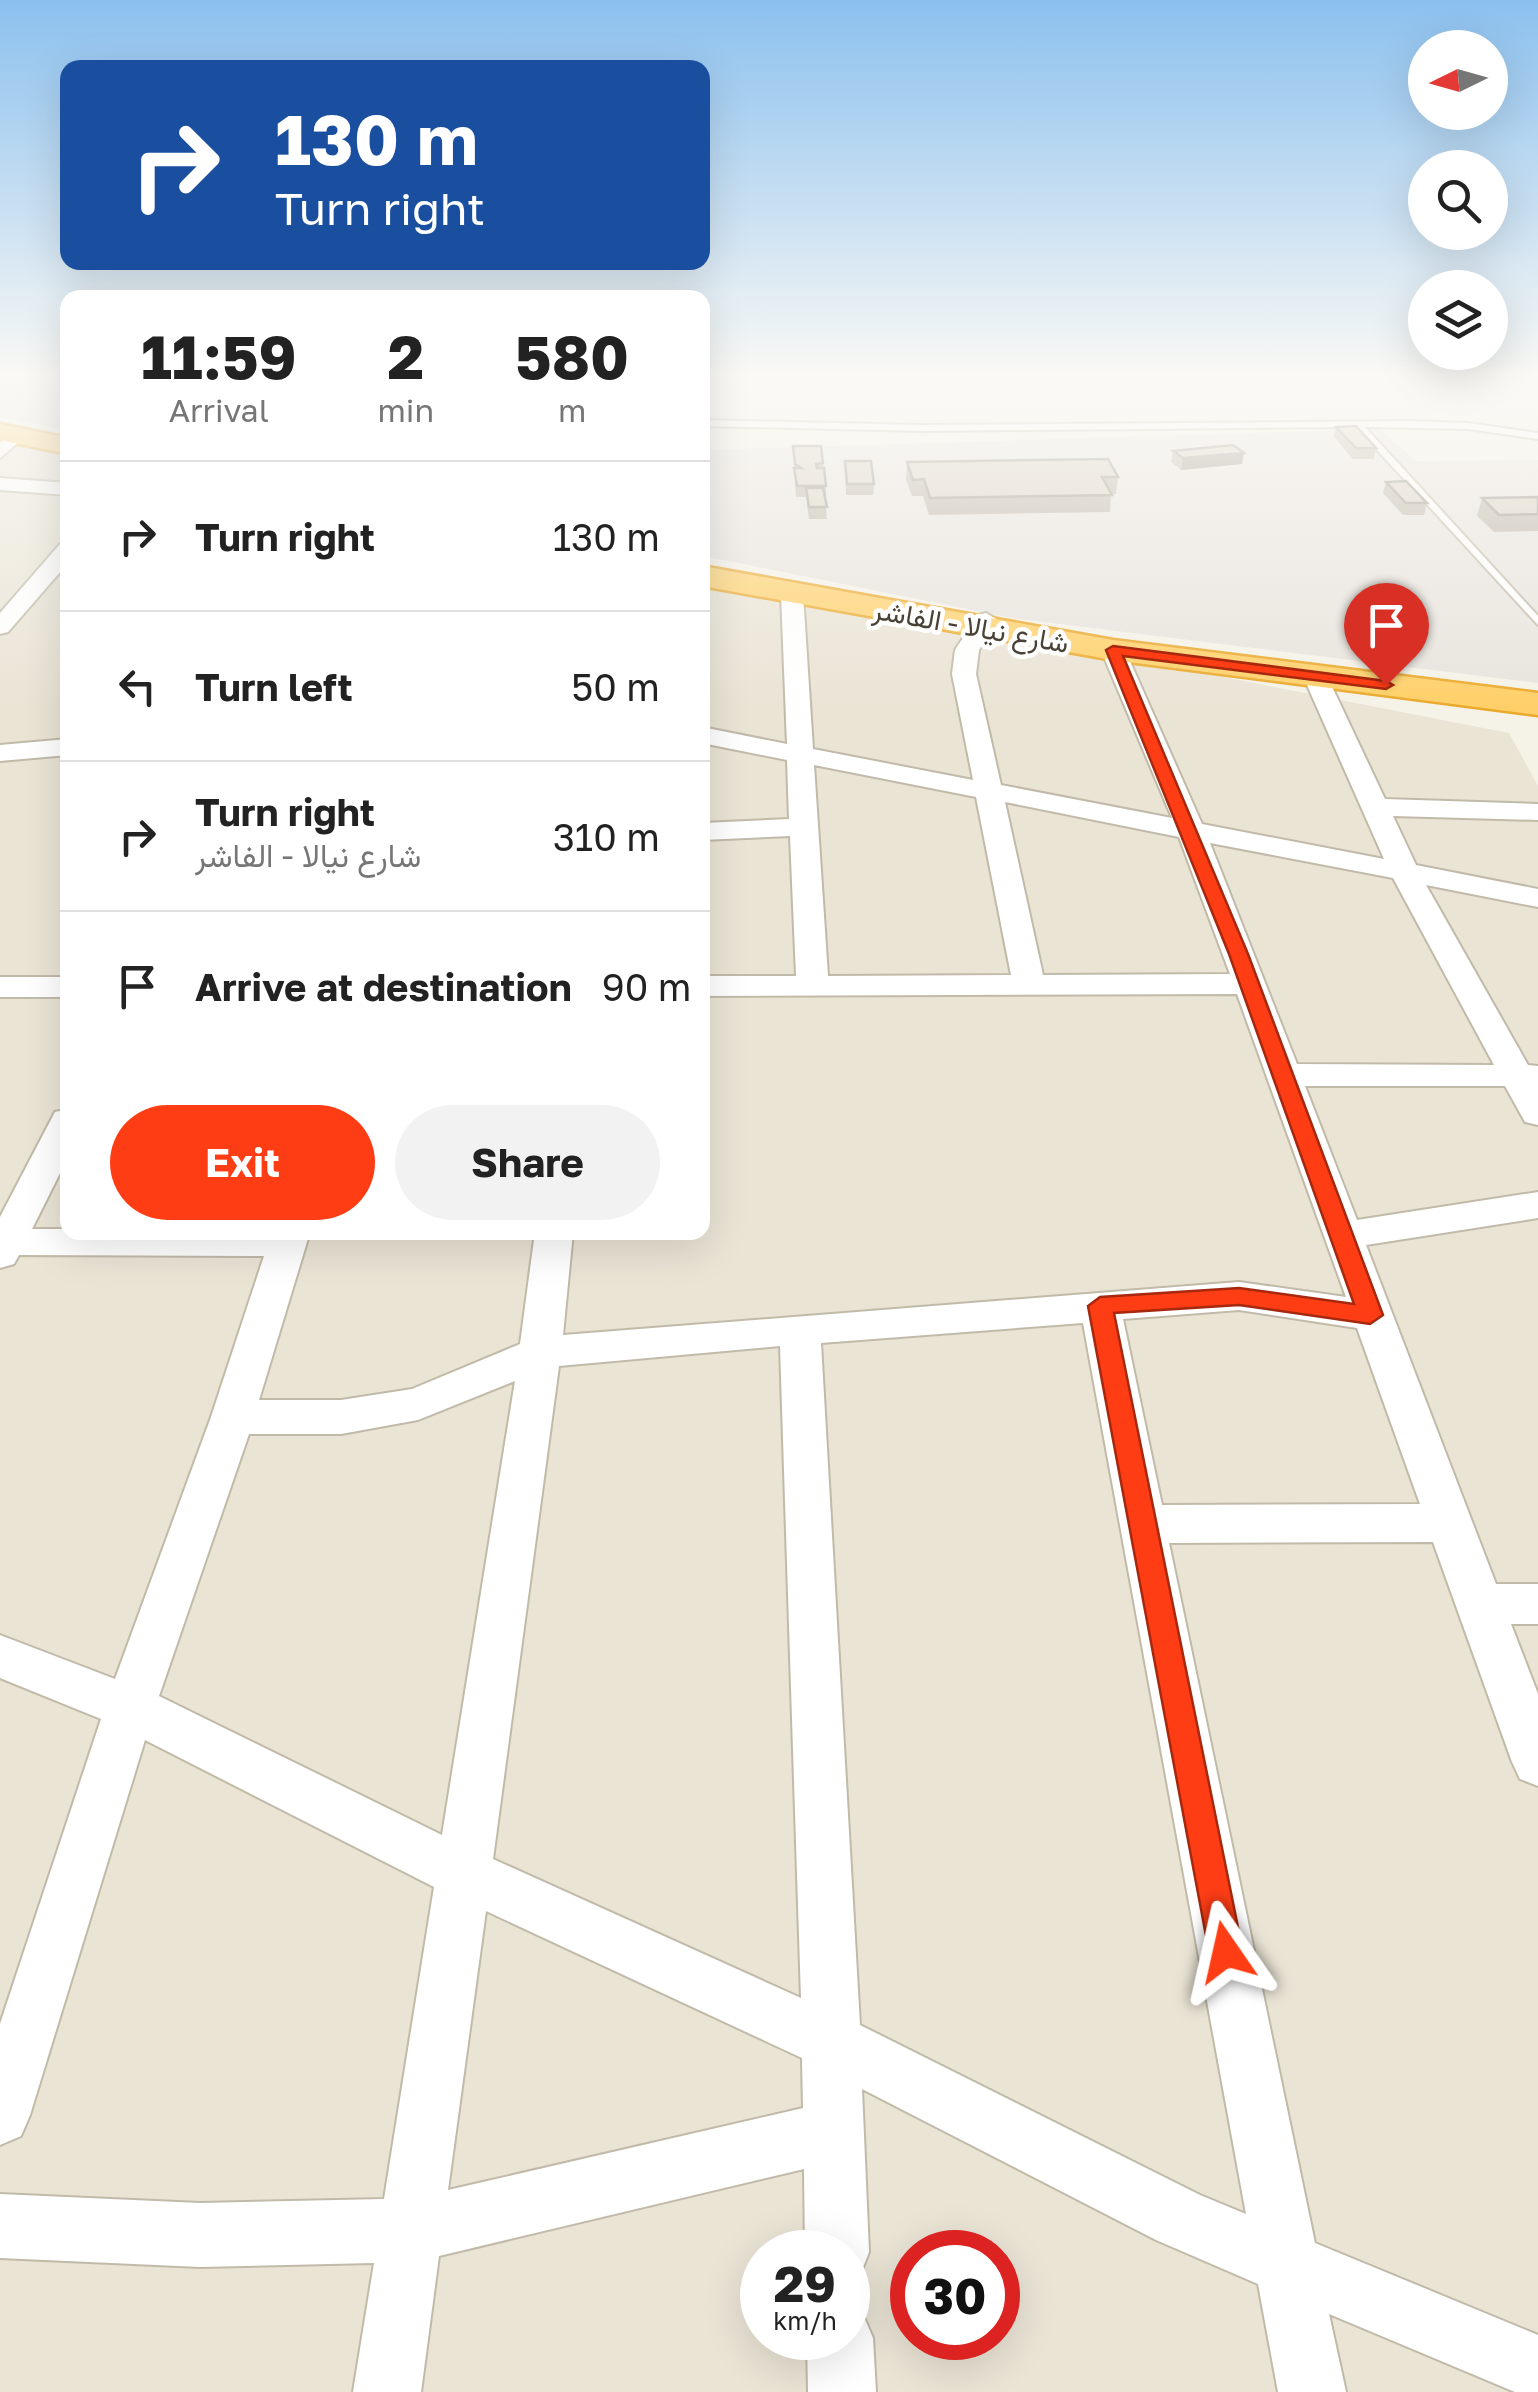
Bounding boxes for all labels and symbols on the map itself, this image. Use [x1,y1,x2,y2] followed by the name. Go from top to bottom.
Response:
[1408,30,1508,130] north arrow
[1344,583,1429,686] pin
[869,592,1071,662] street label: شارع نيالا - الفاشر
[1174,1900,1278,2004] position arrow
[890,2230,1020,2360] speed limit sign: 30

